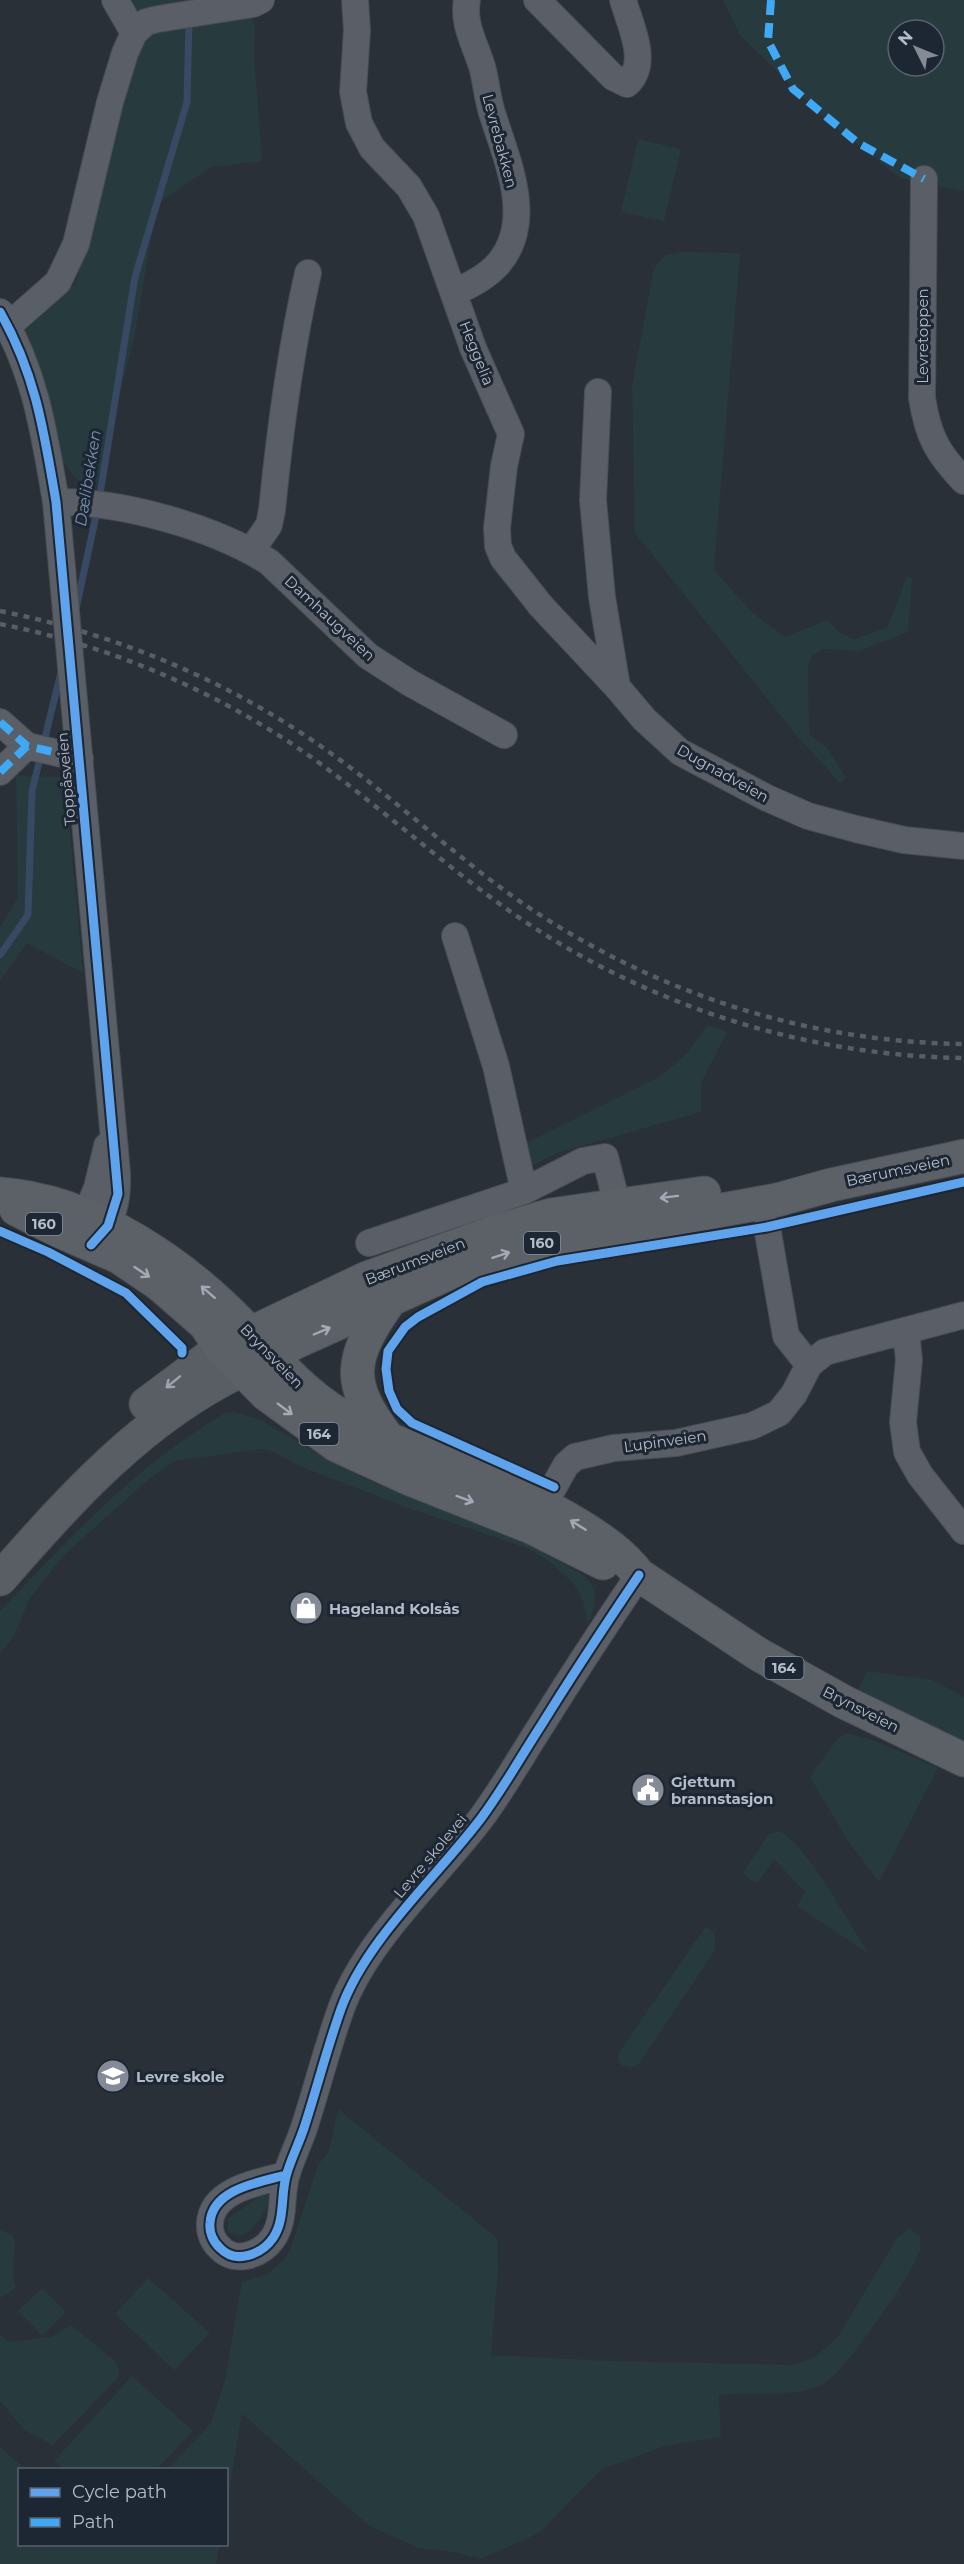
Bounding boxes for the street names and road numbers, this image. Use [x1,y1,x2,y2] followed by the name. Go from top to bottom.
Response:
[478,92,522,190] street label: Levrebakken
[913,288,932,384] street label: Levretoppen
[455,318,499,388] street label: Heggelia
[281,571,379,665] street label: Damhaugveien
[52,731,80,827] street label: Toppåsveien
[674,740,772,806] street label: Dugnadveien
[844,1150,952,1190] street label: Bærumsveien
[26,1213,62,1235] road number: 160
[524,1232,560,1254] road number: 160
[362,1233,468,1289] street label: Bærumsveien
[236,1320,308,1392] street label: Brynsveien
[300,1423,338,1445] road number: 164
[622,1426,708,1456] street label: Lupinveien
[764,1657,804,1679] road number: 164
[820,1682,902,1736] street label: Brynsveien
[389,1810,471,1902] street label: Levre skolevei

